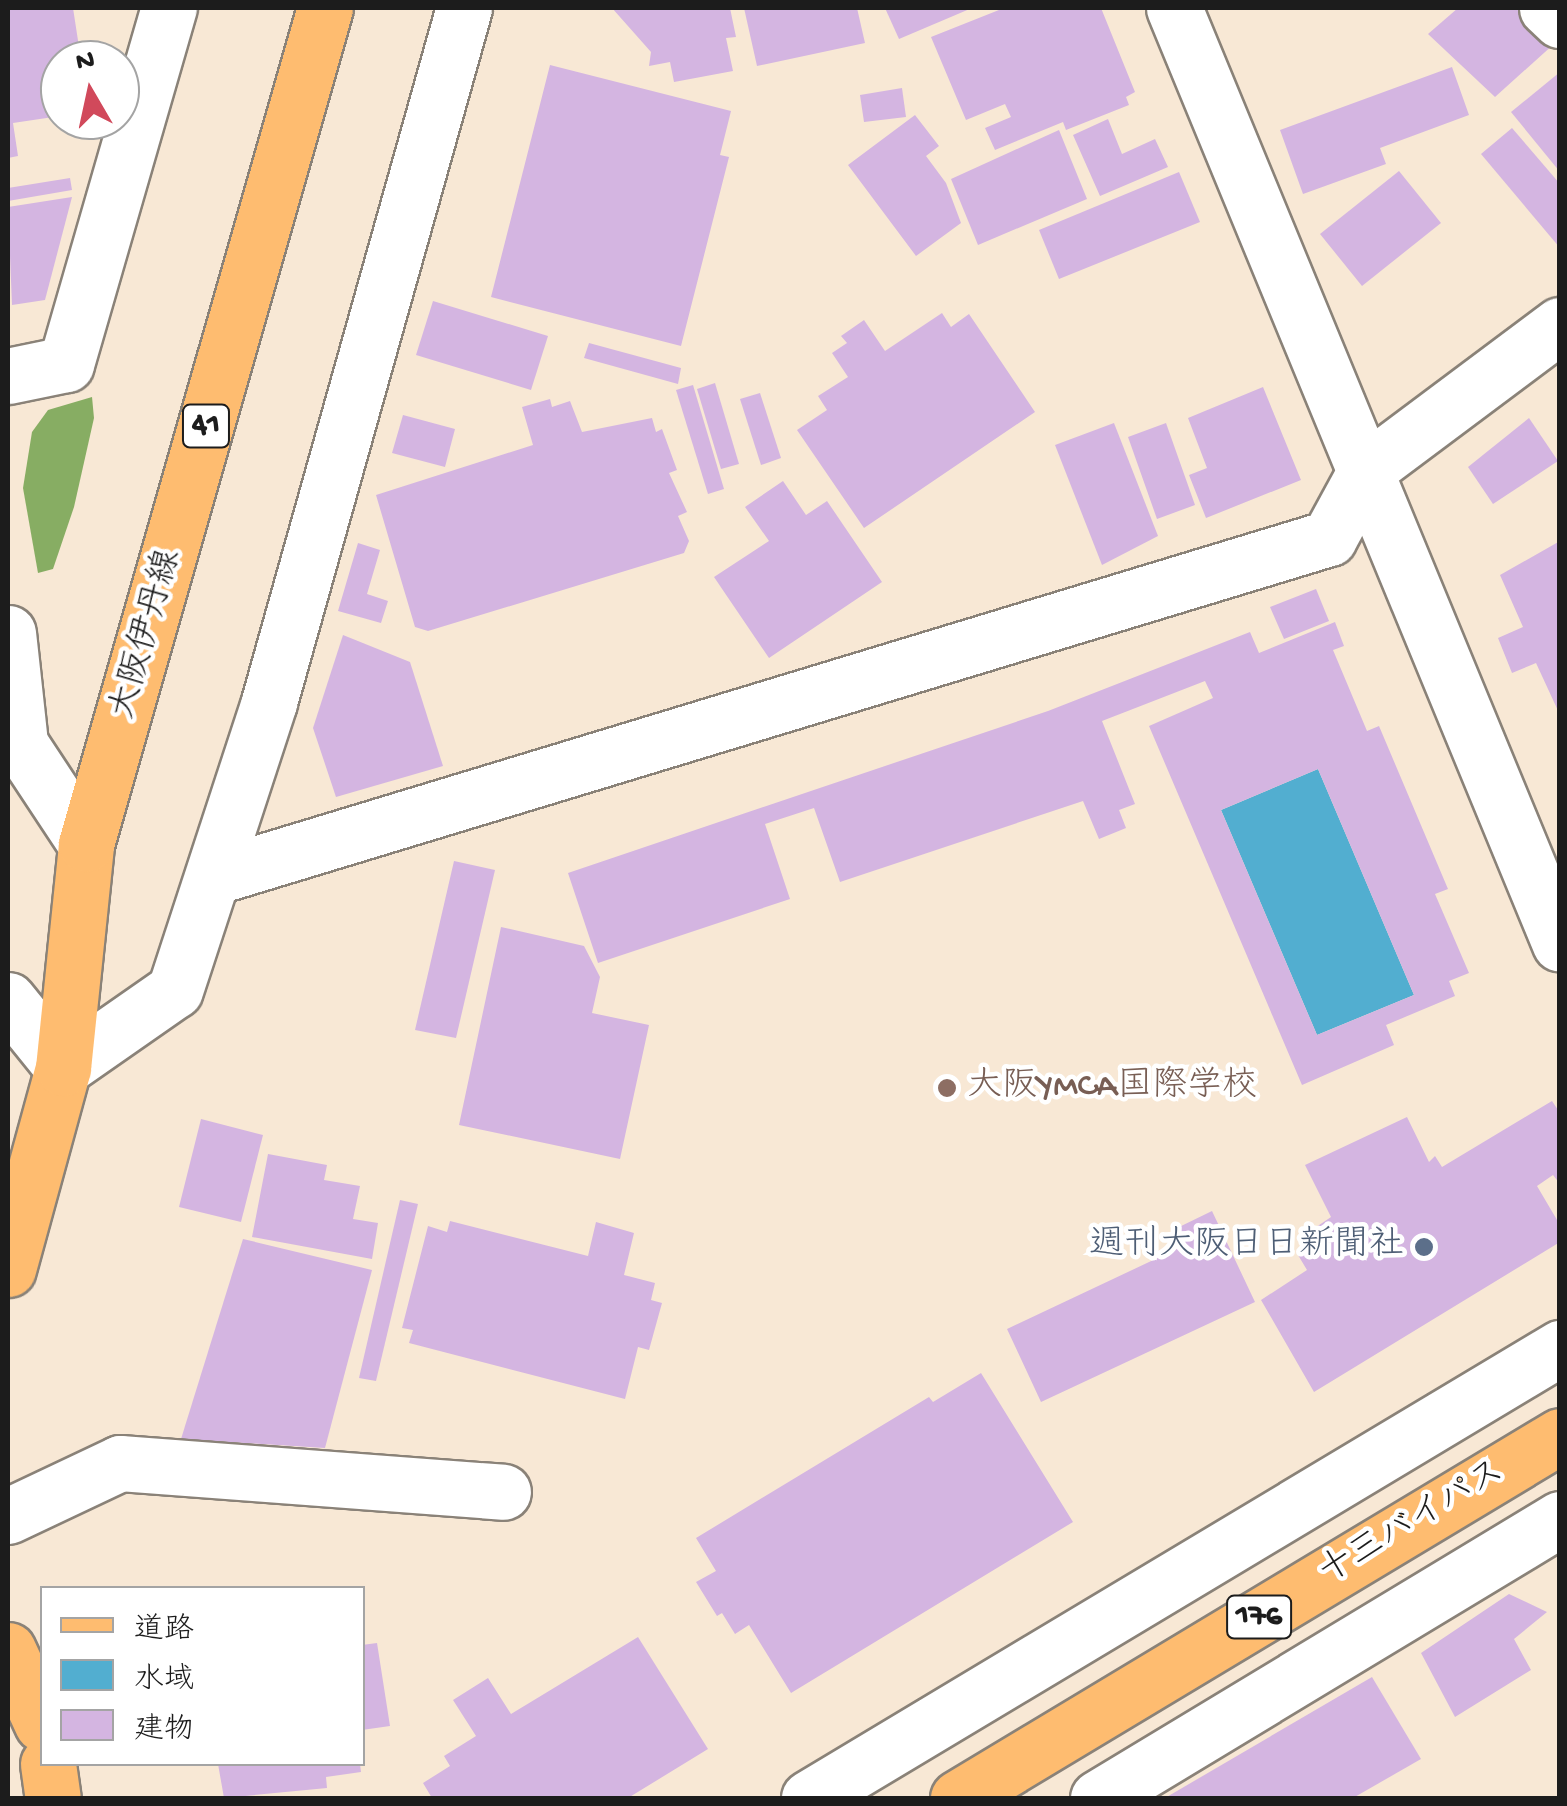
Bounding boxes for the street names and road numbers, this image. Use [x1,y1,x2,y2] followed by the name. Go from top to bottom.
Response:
[181,399,231,453] road number: 41
[104,545,192,725] street label: 大阪伊丹線
[1312,1452,1514,1596] street label: 十三バイパス
[1224,1590,1294,1644] road number: 176

